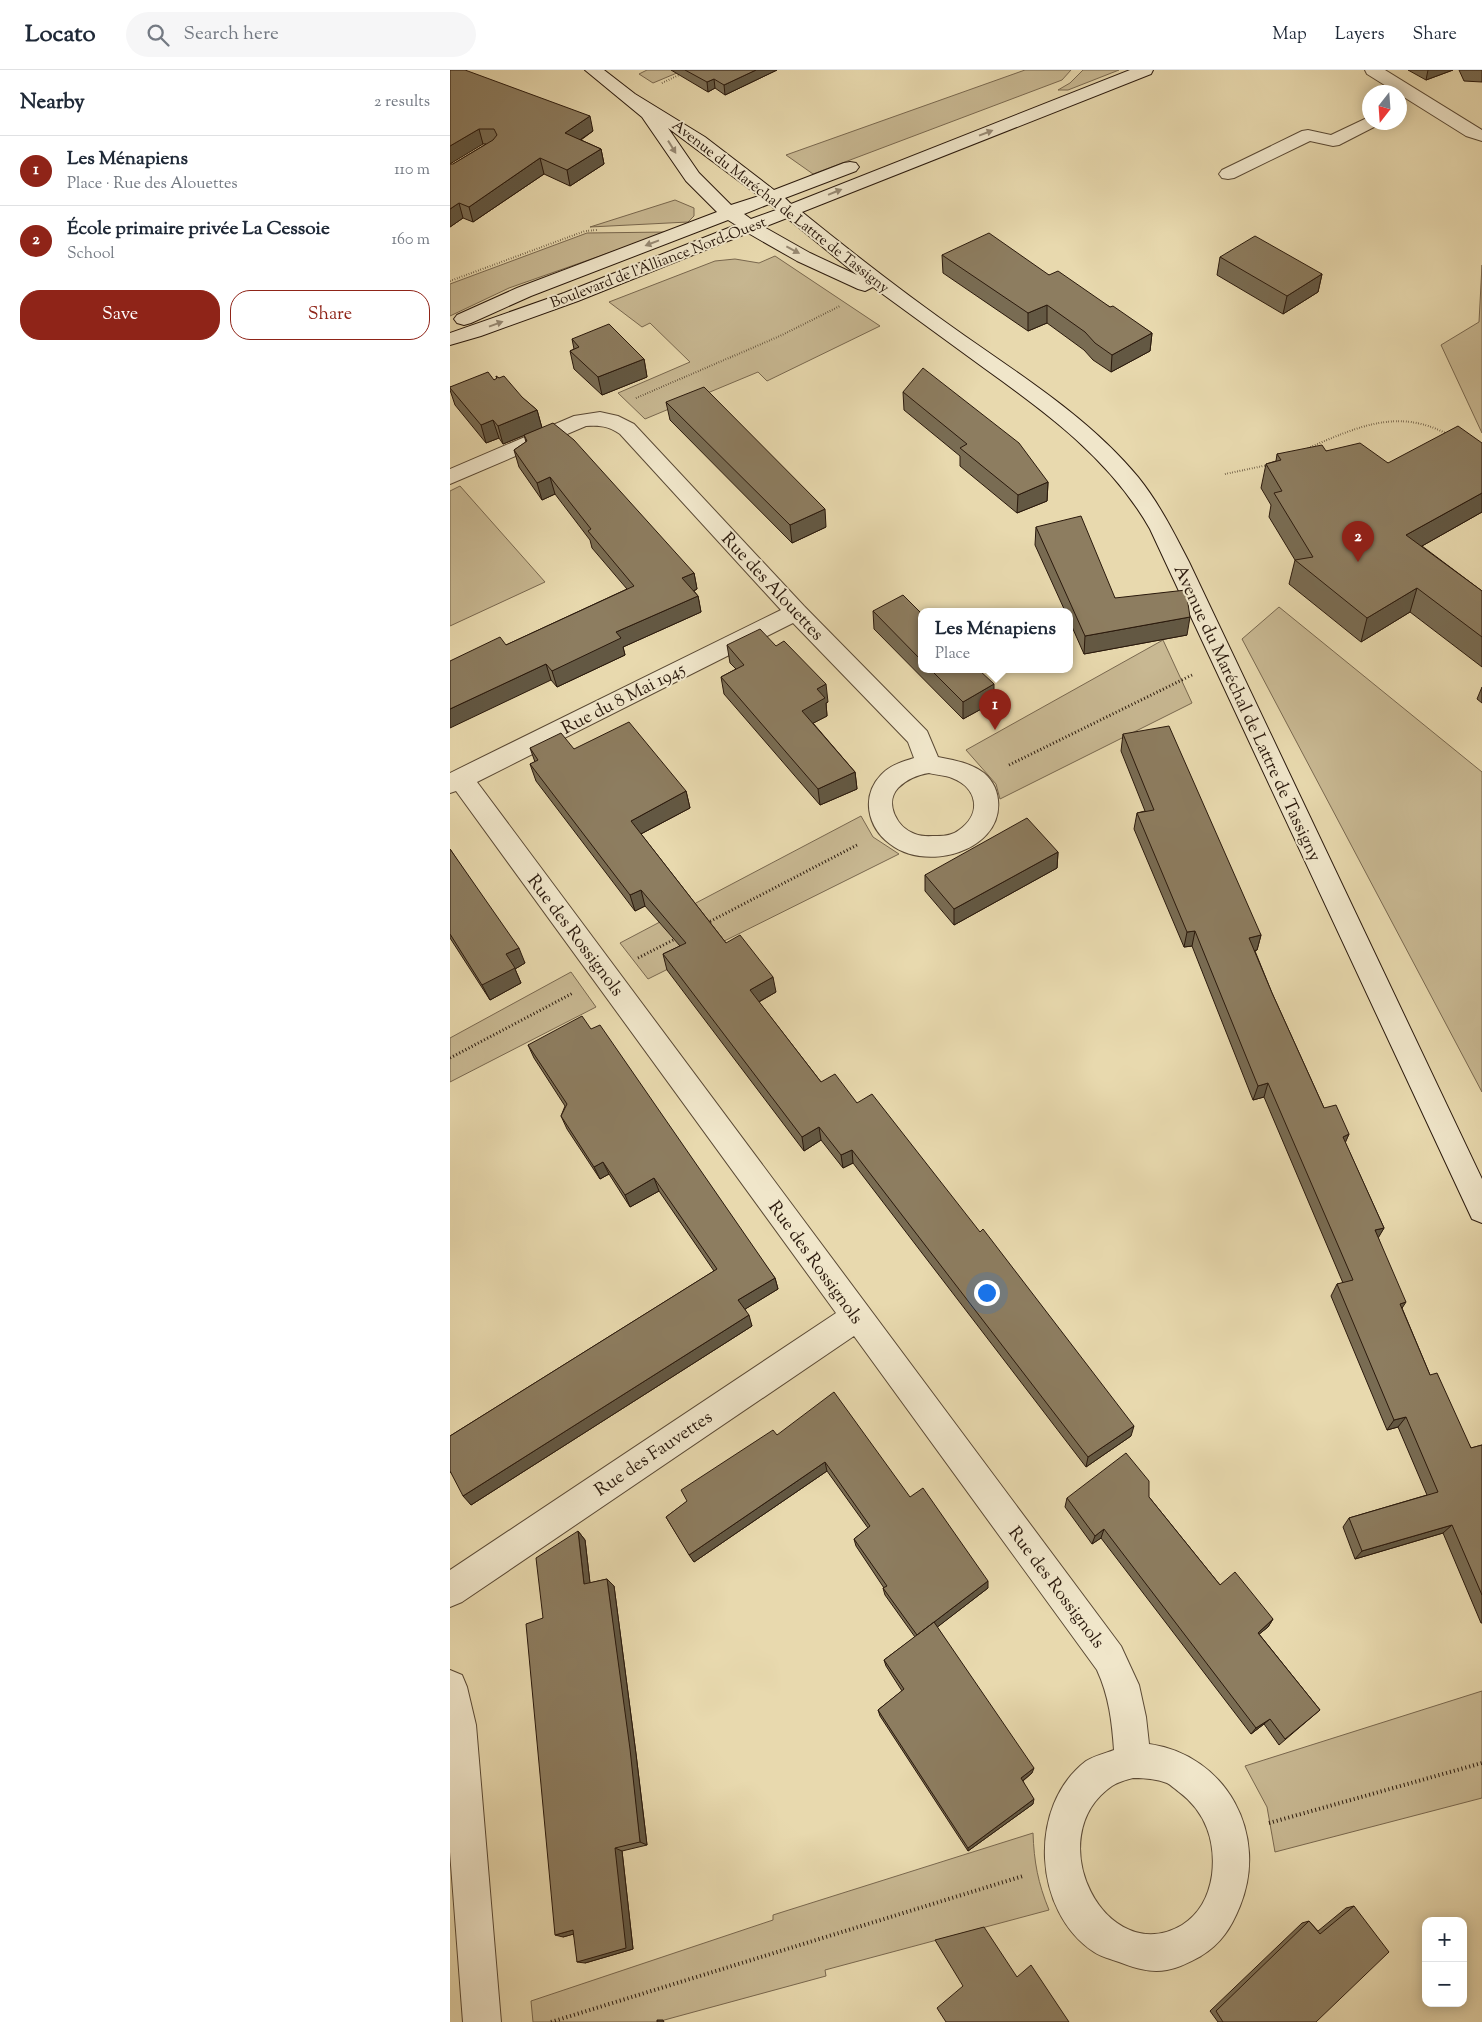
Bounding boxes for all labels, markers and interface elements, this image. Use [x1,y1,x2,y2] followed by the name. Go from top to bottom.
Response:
[126,12,476,57] search box
[25,18,96,52] text: Locato
[144,21,172,49] icon: search
[184,21,279,48] text: Search here
[1272,22,1307,48] text: Map
[1335,22,1385,48] text: Layers
[1413,22,1457,48] text: Share
[1362,85,1407,130] north arrow
[20,88,85,118] text: Nearby
[374,91,430,114] text: 2 results
[667,116,894,299] street label: Avenue du Maréchal de Lattre de Tassigny
[979,129,994,137] one-way arrow
[667,140,677,153] one-way arrow
[67,146,188,173] text: Les Ménapiens
[33,159,39,182] text: 1
[394,159,430,182] text: 110 m
[67,173,238,196] text: Place · Rue des Alouettes
[827,188,842,196] one-way arrow
[548,212,769,314] street label: Boulevard de l'Alliance Nord-Ouest
[67,216,330,243] text: École primaire privée La Cessoie
[32,229,40,252] text: 2
[392,229,430,252] text: 160 m
[645,240,659,248] one-way arrow
[67,243,115,266] text: School
[786,246,800,254] one-way arrow
[20,290,220,340] button: Save
[230,290,430,340] button: Share
[489,320,504,327] one-way arrow
[1342,521,1374,562] pin: 2
[714,527,829,647] street label: Rue des Alouettes
[1166,561,1327,867] street label: Avenue du Maréchal de Lattre de Tassigny
[918,608,1073,673] popup
[935,616,1056,643] text: Les Ménapiens
[935,643,970,666] text: Place
[558,657,690,742] street label: Rue du 8 Mai 1945
[979,689,1011,730] pin: 1
[520,870,629,1003] street label: Rue des Rossignols
[761,1196,868,1330] street label: Rue des Rossignols
[974,1280,1000,1306] your location
[590,1405,718,1504] street label: Rue des Fauvettes
[1001,1522,1110,1655] street label: Rue des Rossignols
[1422,1917,1467,2007] map controls
[1422,1917,1467,1962] button: +
[1422,1962,1467,2007] button: −

